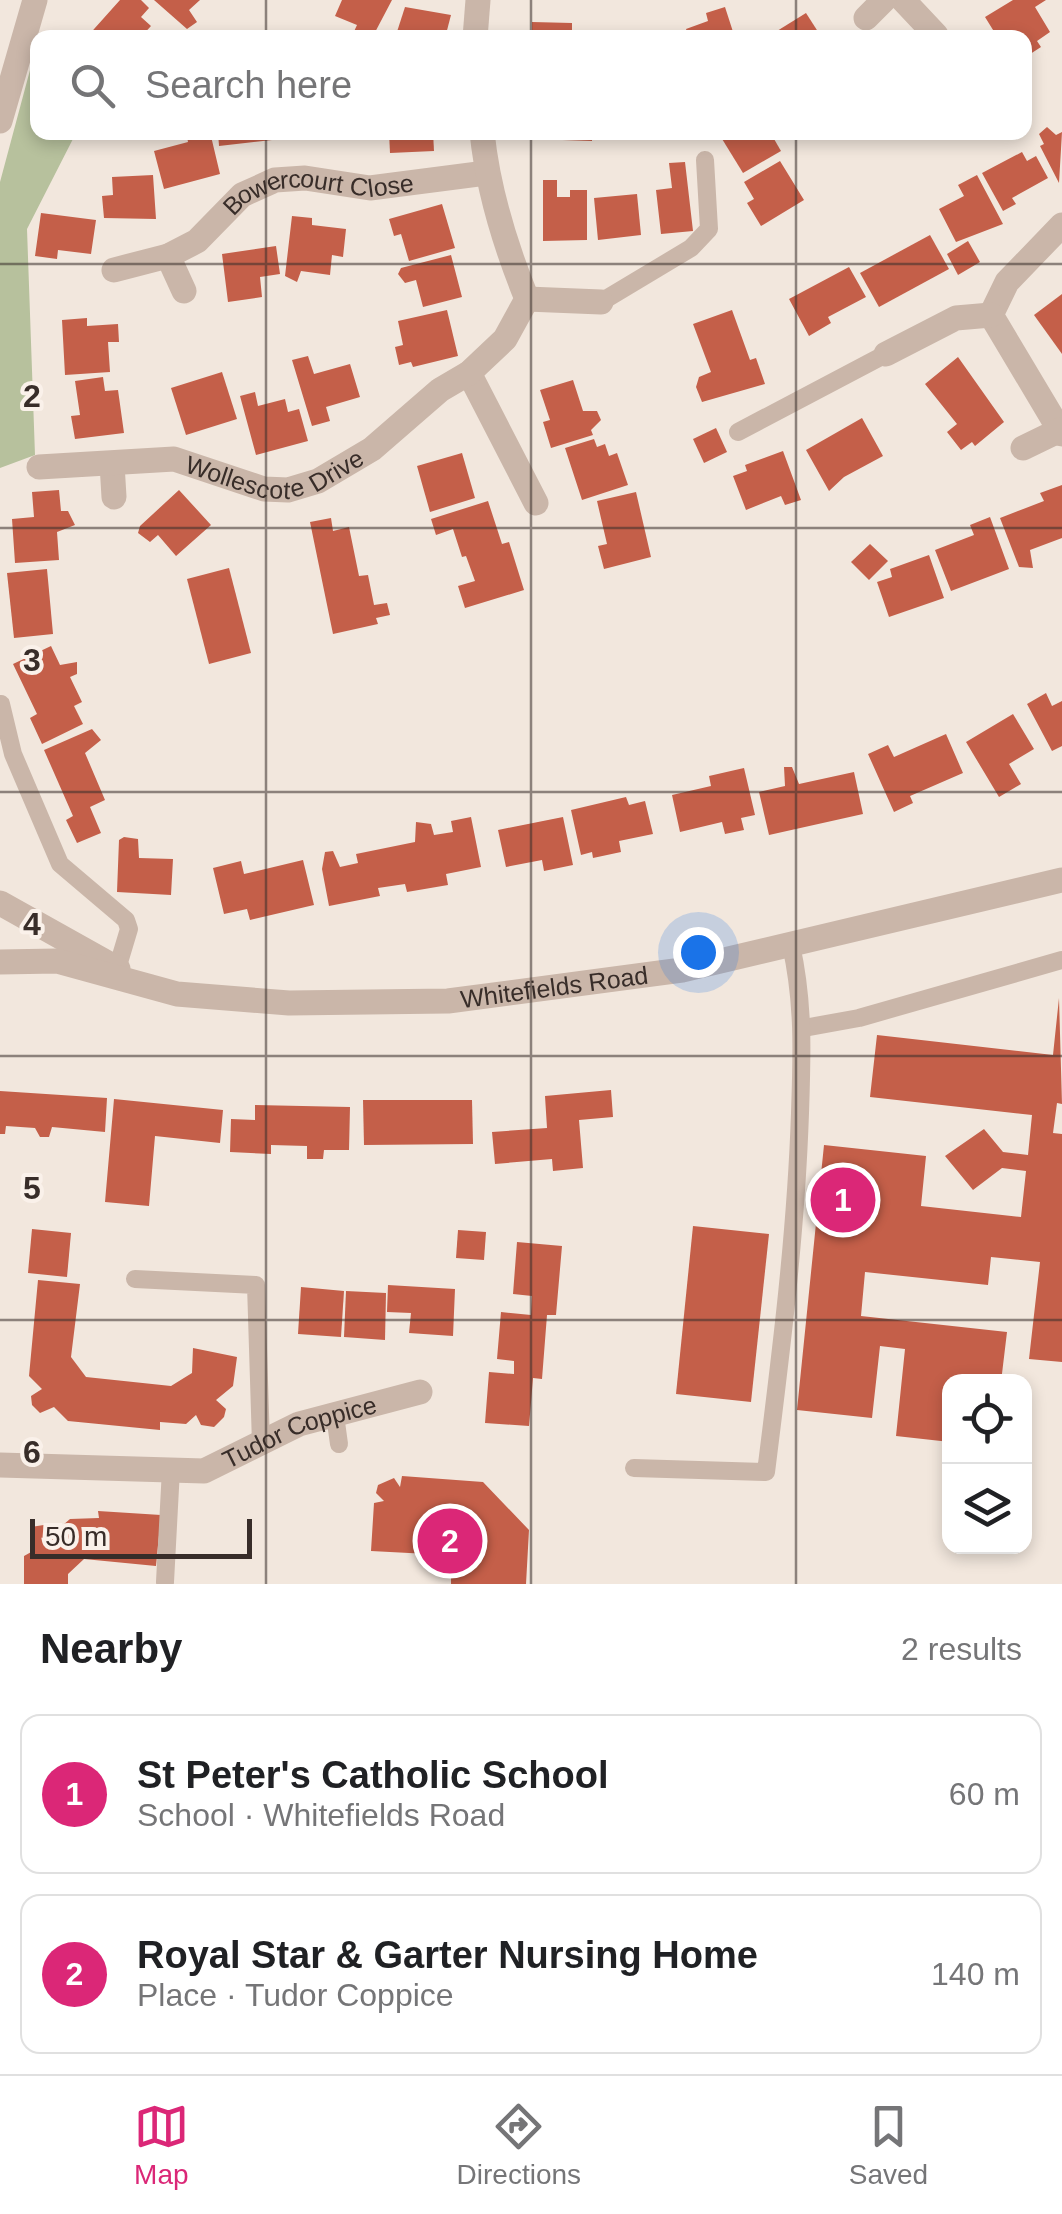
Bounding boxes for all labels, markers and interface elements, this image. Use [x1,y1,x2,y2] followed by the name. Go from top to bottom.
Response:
[30,30,1032,140] search box
[65,58,120,113] icon: search
[145,64,352,106] text: Search here
[217,163,415,220] street label: Bowercourt Close
[23,378,41,414] text: 2
[182,443,368,504] street label: Wollescote Drive
[23,642,41,678] text: 3
[23,906,41,942] text: 4
[673,927,724,978] your location
[459,961,650,1013] street label: Whitefields Road
[810,1162,876,1238] pin: 1
[23,1170,41,1206] text: 5
[942,1374,1032,1554] map controls
[942,1374,1032,1464] button: locate
[218,1390,379,1474] street label: Tudor Coppice
[23,1434,41,1470] text: 6
[942,1464,1032,1554] button: layers
[418,1504,482,1578] pin: 2
[30,1514,252,1558] scale bar
[45,1521,107,1552] text: 50 m
[40,1625,182,1672] text: Nearby
[901,1631,1022,1667] text: 2 results
[137,1754,608,1796] text: St Peter's Catholic School
[66,1776,83,1812] text: 1
[949,1776,1020,1812] text: 60 m
[137,1797,505,1833] text: School · Whitefields Road
[137,1934,758,1976] text: Royal Star & Garter Nursing Home
[66,1956,83,1992] text: 2
[931,1956,1020,1992] text: 140 m
[137,1977,454,2013] text: Place · Tudor Coppice
[134,2099,189,2191] tab: Map
[457,2099,581,2191] tab: Directions
[849,2099,928,2191] tab: Saved

